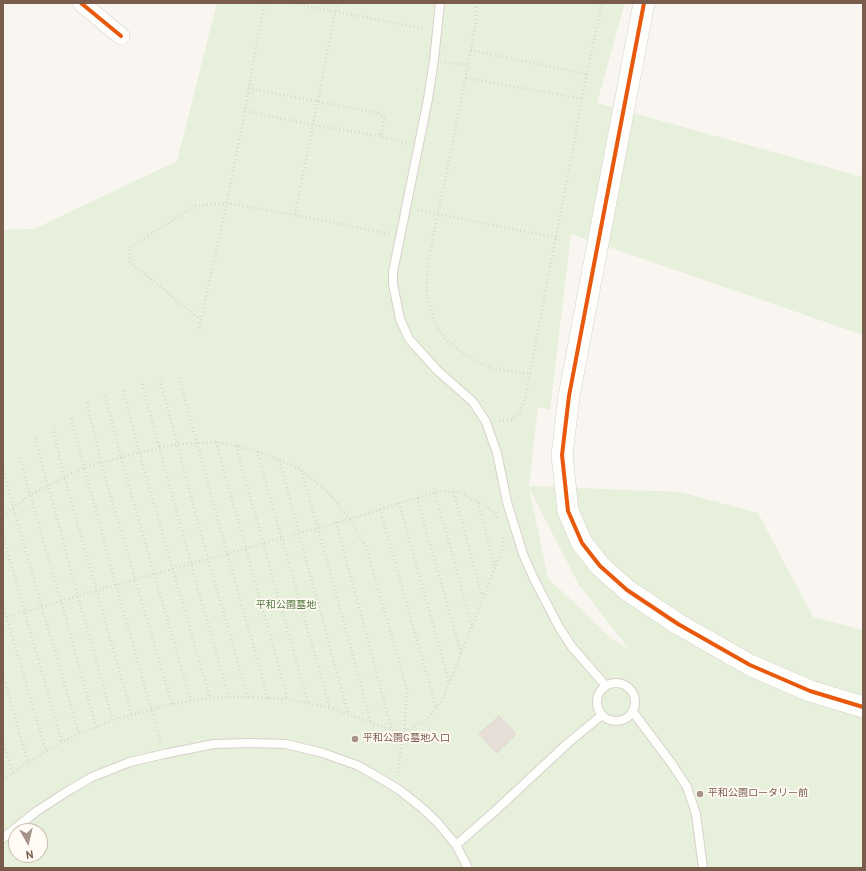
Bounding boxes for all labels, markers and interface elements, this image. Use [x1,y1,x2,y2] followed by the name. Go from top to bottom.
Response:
[256,600,316,612] park label: 平和公園墓地
[363,733,450,745] place label: 平和公園G墓地入口
[350,734,360,744] marker: 平和公園G墓地入口
[708,788,808,800] place label: 平和公園ロータリー前
[695,789,705,799] marker: 平和公園ロータリー前
[8,823,48,863] north arrow
[25,846,34,861] text: N

